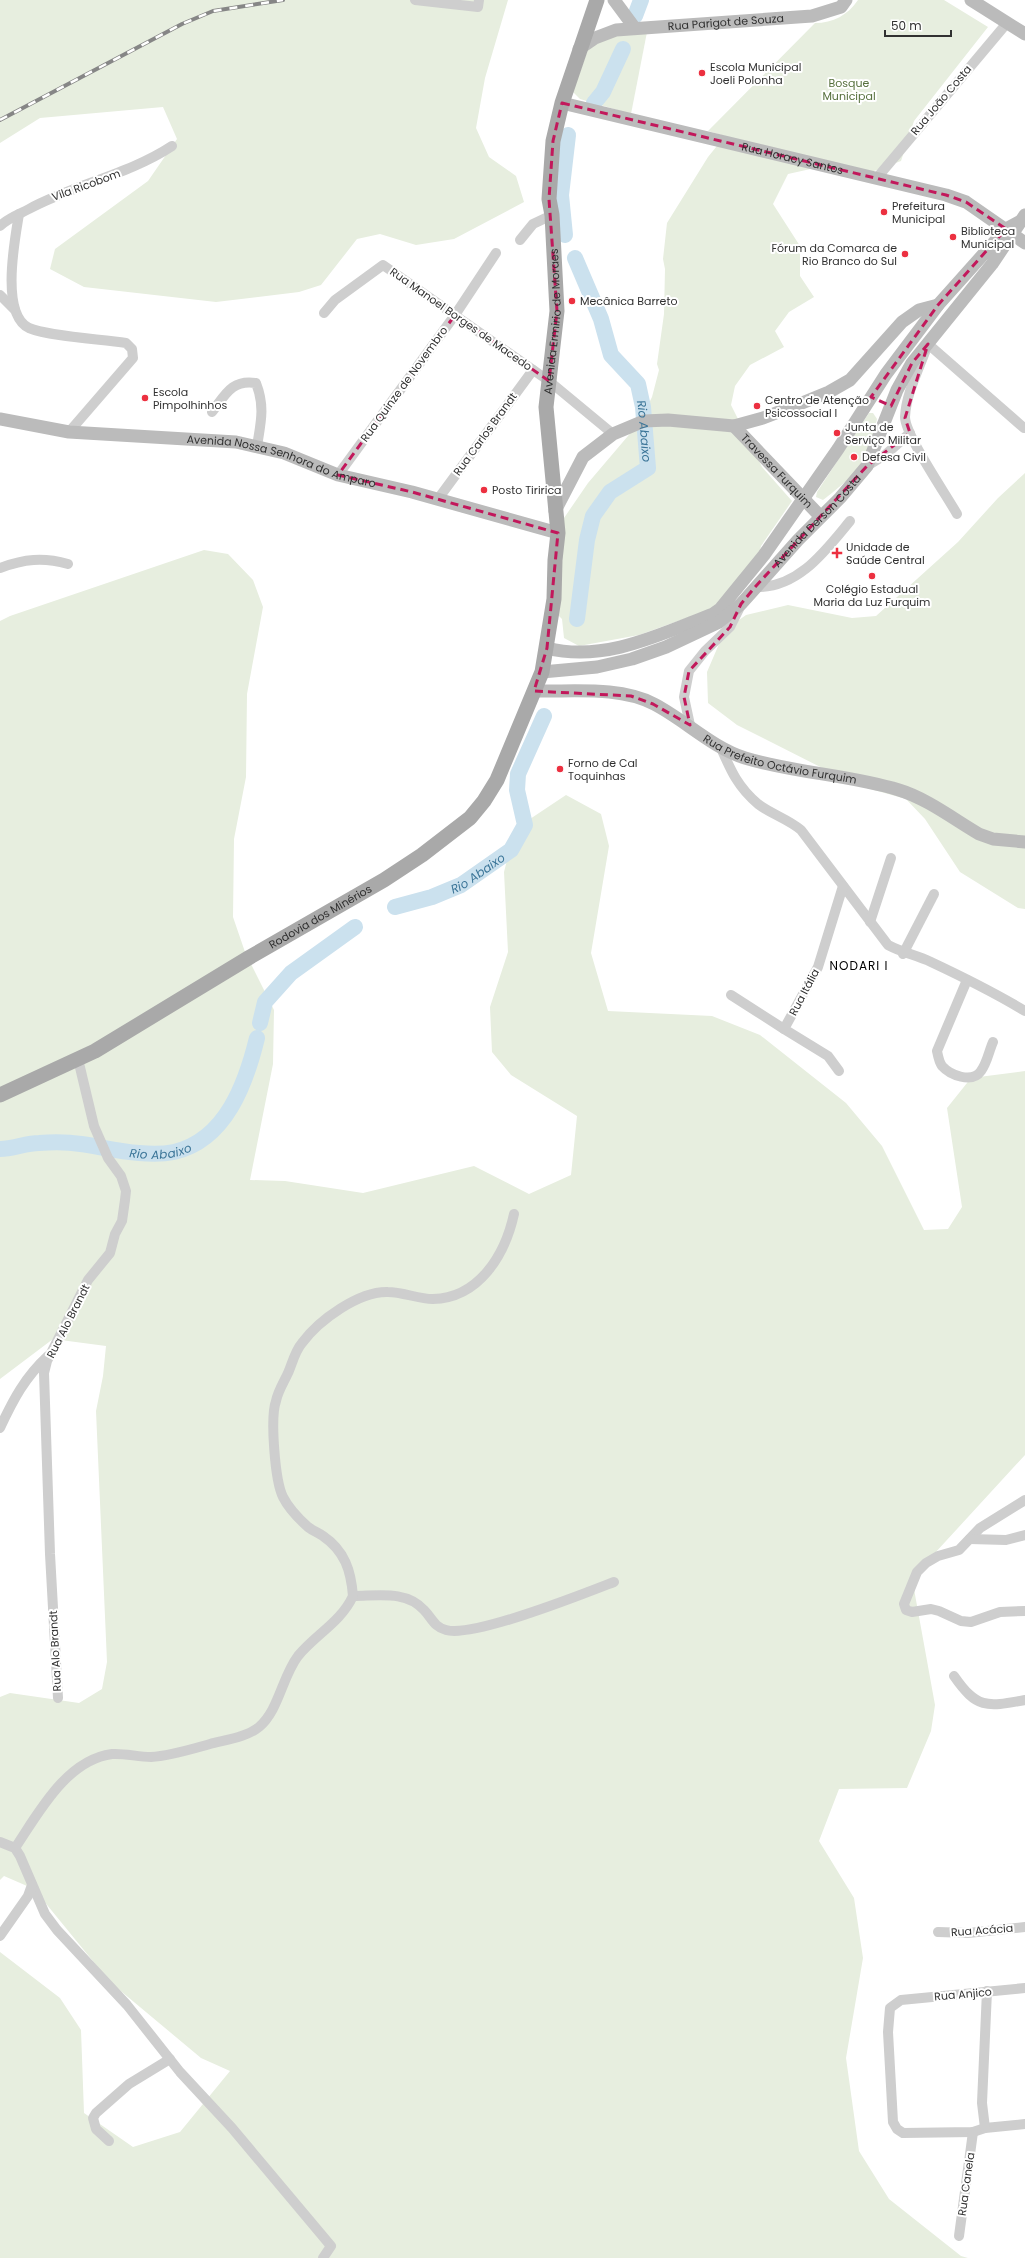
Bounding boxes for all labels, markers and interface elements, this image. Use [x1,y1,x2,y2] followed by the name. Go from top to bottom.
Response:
[667,10,784,34] street label: Rua Parigot de Souza
[885,12,951,38] scale bar
[891,17,922,34] text: 50 m
[710,59,801,88] place label: Escola Municipal Joeli Polonha
[907,61,975,139] street label: Rua João Costa
[697,68,707,78] marker: Escola Municipal Joeli Polonha
[822,75,876,104] park label: Bosque Municipal
[740,138,845,178] street label: Rua Horacy Santos
[49,165,123,205] street label: Vila Ricobom
[892,198,945,227] place label: Prefeitura Municipal
[879,207,889,217] marker: Prefeitura Municipal
[961,223,1015,252] place label: Biblioteca Municipal
[948,232,958,242] marker: Biblioteca Municipal
[771,240,897,269] place label: Fórum da Comarca de Rio Branco do Sul
[539,248,565,395] street label: Avenida Ermirio de Moraes
[900,249,910,259] marker: Fórum da Comarca de Rio Branco do Sul
[387,264,535,374] street label: Rua Manoel Borges de Macedo
[580,293,677,309] place label: Mecânica Barreto
[567,296,577,306] marker: Mecânica Barreto
[357,323,451,445] street label: Rua Quinze de Novembro
[153,384,227,413] place label: Escola Pimpolhinhos
[449,389,521,479] street label: Rua Carlos Brandt
[765,392,869,421] place label: Centro de Atenção Psicossocial I
[140,393,150,403] marker: Escola Pimpolhinhos
[633,398,656,463] water label: Rio Abaixo
[752,401,762,411] marker: Centro de Atenção Psicossocial I
[845,419,921,448] place label: Junta de Serviço Militar
[832,428,842,438] marker: Junta de Serviço Militar
[737,430,816,512] street label: Travessa Furquim
[186,431,378,491] street label: Avenida Nossa Senhora do Amparo
[862,449,926,465] place label: Defesa Civil
[849,452,859,462] marker: Defesa Civil
[769,471,865,571] street label: Avenida Derson Costa
[492,482,562,498] place label: Posto Tiririca
[479,485,489,495] marker: Posto Tiririca
[846,539,925,568] place label: Unidade de Saúde Central
[831,547,843,559] marker: Unidade de Saúde Central
[867,571,877,581] marker: Colégio Estadual Maria da Luz Furquim
[814,581,930,610] place label: Colégio Estadual Maria da Luz Furquim
[700,730,858,788] street label: Rua Prefeito Octávio Furquim
[568,755,638,784] place label: Forno de Cal Toquinhas
[555,764,565,774] marker: Forno de Cal Toquinhas
[448,848,508,897] water label: Rio Abaixo
[266,881,375,953] street label: Rodovia dos Minérios
[830,957,888,974] district label: NODARI I
[785,966,823,1018] street label: Rua Itália
[129,1138,194,1162] water label: Rio Abaixo
[42,1281,94,1361] street label: Rua Alo Brandt
[45,1610,65,1692] street label: Rua Alo Brandt
[950,1920,1014,1940] street label: Rua Acácia
[934,1984,992,2004] street label: Rua Anjico
[954,2151,978,2217] street label: Rua Canela

